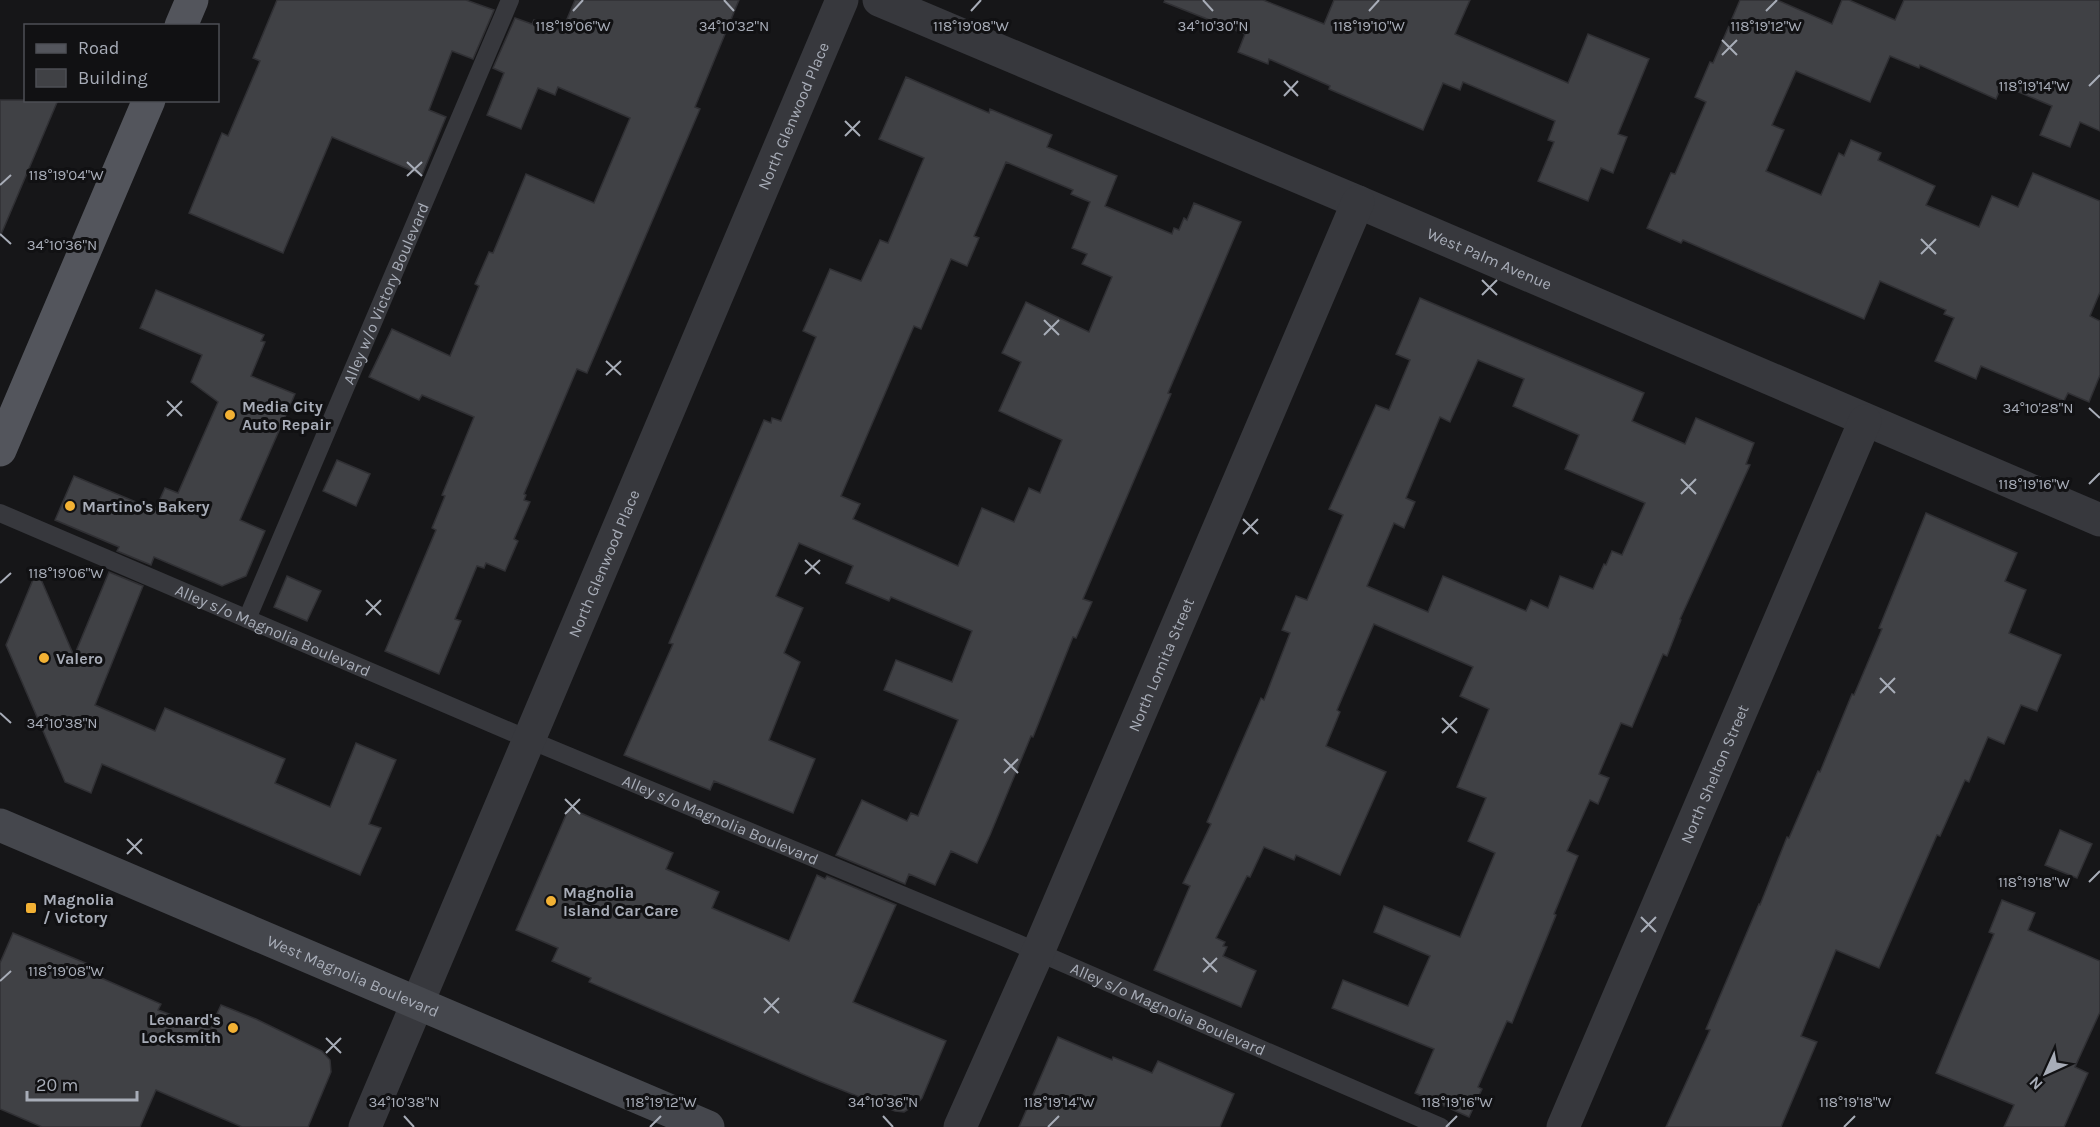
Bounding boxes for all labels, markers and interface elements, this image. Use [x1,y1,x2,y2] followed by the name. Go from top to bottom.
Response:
[535,17,611,35] text: 118°19'06"W
[699,17,769,35] text: 34°10'32"N
[933,17,1010,35] text: 118°19'08"W
[1178,17,1248,35] text: 34°10'30"N
[1333,17,1405,35] text: 118°19'10"W
[1730,17,1802,35] text: 118°19'12"W
[24,24,219,102] legend
[78,37,119,59] text: Road
[753,39,833,193] street label: North Glenwood Place
[78,67,148,89] text: Building
[1998,77,2070,95] text: 118°19'14"W
[28,166,104,184] text: 118°19'04"W
[338,199,432,387] street label: Alley w/o Victory Boulevard
[1424,223,1555,293] street label: West Palm Avenue
[27,236,97,254] text: 34°10'36"N
[242,397,332,434] place label: Media City Auto Repair
[2003,399,2073,417] text: 34°10'28"N
[223,408,237,422] marker: Media City Auto Repair
[1998,475,2070,493] text: 118°19'16"W
[564,487,643,640] street label: North Glenwood Place
[82,497,210,516] place label: Martino's Bakery
[63,499,77,513] marker: Martino's Bakery
[28,564,104,582] text: 118°19'06"W
[173,580,374,680] street label: Alley s/o Magnolia Boulevard
[1124,595,1198,734] street label: North Lomita Street
[56,649,103,668] place label: Valero
[37,651,51,665] marker: Valero
[1676,702,1752,846] street label: North Shelton Street
[26,714,98,732] text: 34°10'38"N
[620,770,821,869] street label: Alley s/o Magnolia Boulevard
[1998,873,2071,891] text: 118°19'18"W
[563,883,678,920] place label: Magnolia Island Car Care
[43,890,114,927] place label: Magnolia / Victory
[544,894,558,908] marker: Magnolia Island Car Care
[24,901,38,915] marker: Magnolia / Victory
[264,931,442,1021] street label: West Magnolia Boulevard
[1068,958,1269,1059] street label: Alley s/o Magnolia Boulevard
[28,962,105,980] text: 118°19'08"W
[141,1010,221,1047] place label: Leonard's Locksmith
[226,1021,240,1035] marker: Leonard's Locksmith
[2016,1043,2076,1103] north arrow
[27,1064,136,1102] scale bar
[2025,1072,2047,1094] text: N
[36,1074,78,1096] text: 20 m
[368,1093,440,1111] text: 34°10'38"N
[625,1093,697,1111] text: 118°19'12"W
[848,1093,918,1111] text: 34°10'36"N
[1023,1093,1095,1111] text: 118°19'14"W
[1421,1093,1493,1111] text: 118°19'16"W
[1819,1093,1892,1111] text: 118°19'18"W

